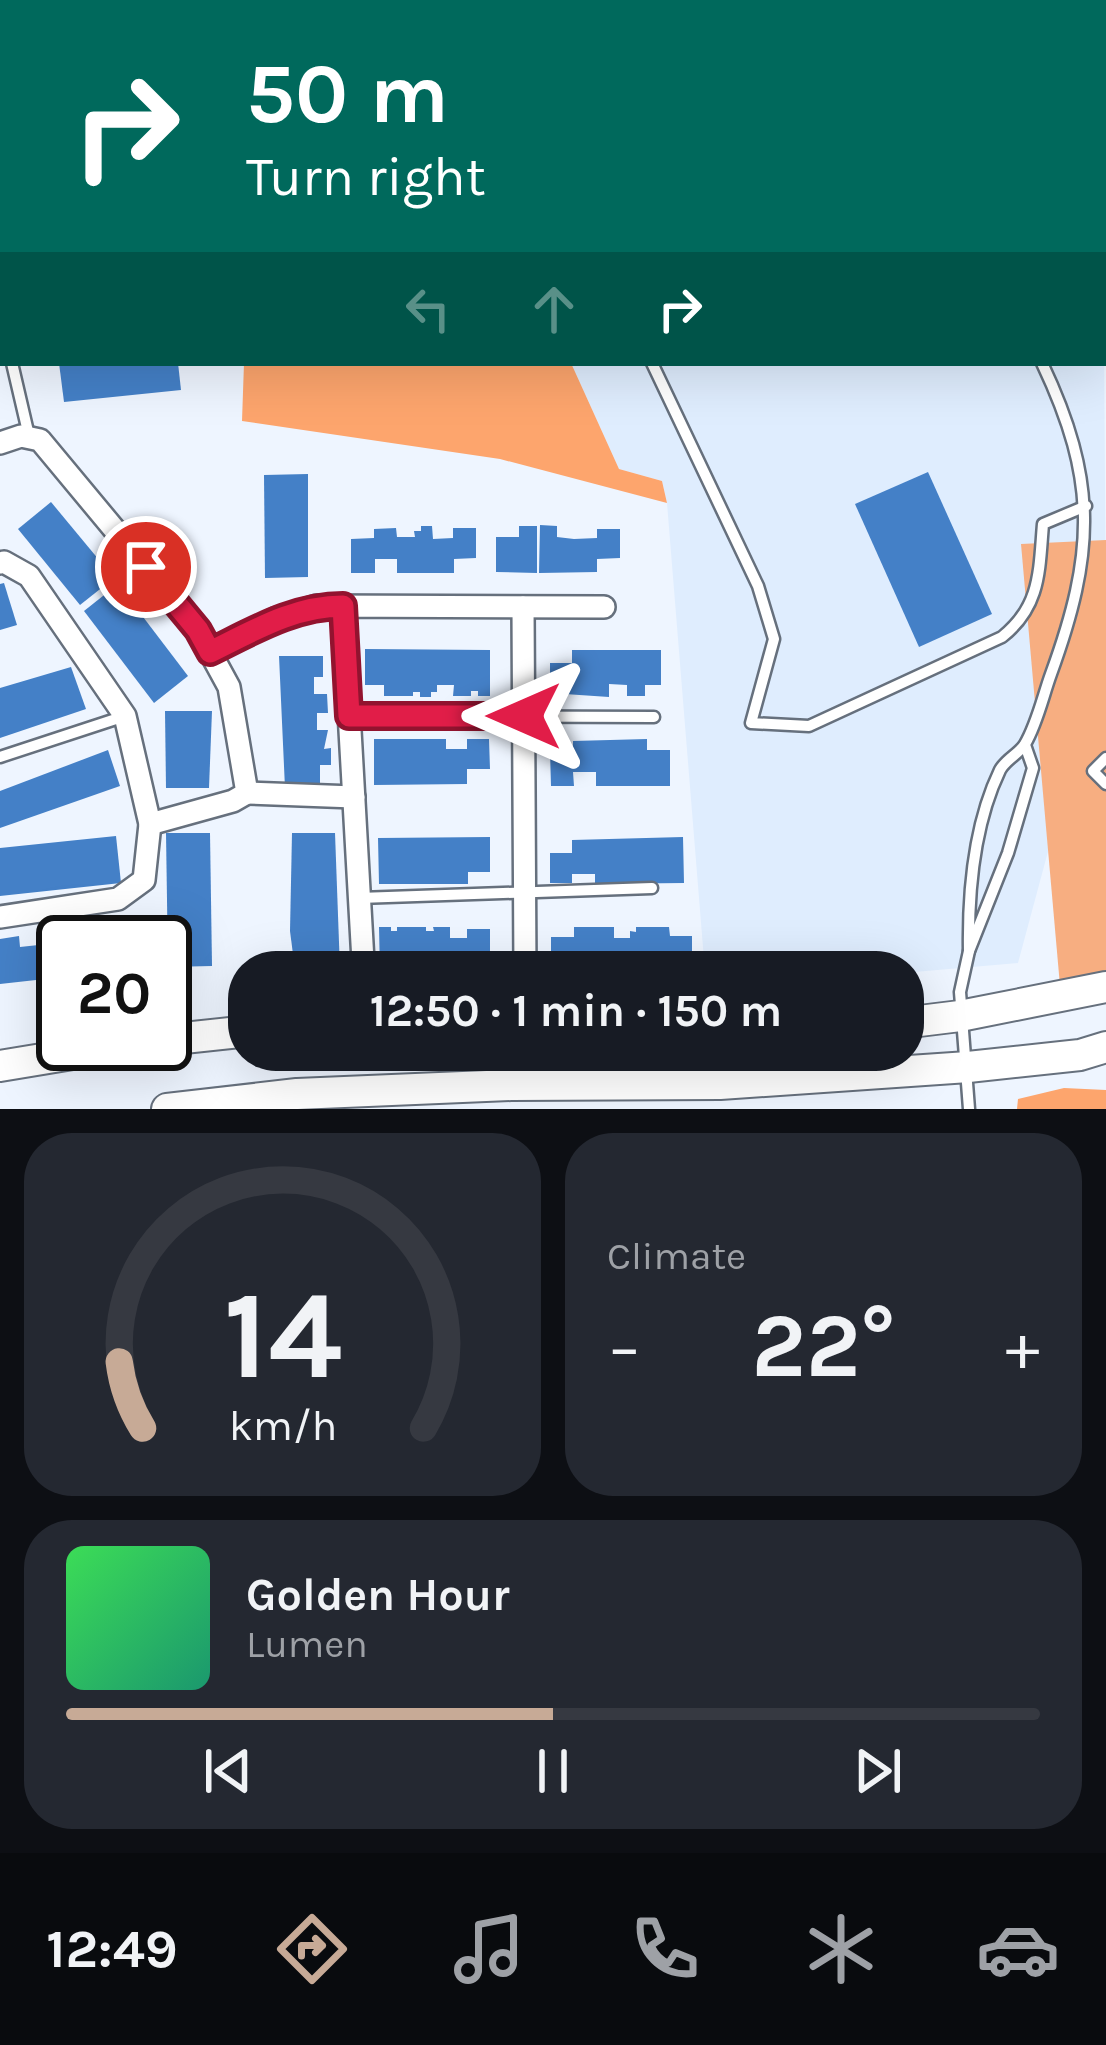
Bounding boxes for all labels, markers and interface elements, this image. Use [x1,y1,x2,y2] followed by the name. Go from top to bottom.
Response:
[246,45,449,143] text: 50 m
[48,48,204,204] icon: right
[246,145,486,209] text: Turn right
[395,276,461,342] icon: left
[521,276,587,342] icon: ahead
[647,276,713,342] icon: right
[95,516,197,618] pin
[113,534,179,600] icon: arrive
[461,653,587,779] position arrow
[36,915,192,1071] speed limit sign: 20
[370,985,782,1037] text: 12:50 · 1 min · 150 m
[607,1233,746,1279] text: Climate
[223,1263,342,1408] text: 14
[752,1293,895,1399] text: 22°
[607,1308,642,1386] text: −
[1005,1308,1040,1386] text: +
[228,1400,337,1450] text: km/h
[246,1569,510,1621] text: Golden Hour
[246,1621,368,1667] text: Lumen
[195,1738,261,1804] icon: previous
[520,1738,586,1804] icon: pause
[845,1738,911,1804] icon: next
[270,1907,354,1991] icon: directions
[447,1907,531,1991] icon: music
[623,1907,707,1991] icon: phone
[799,1907,883,1991] icon: climate
[976,1907,1060,1991] icon: car
[46,1917,178,1981] text: 12:49

